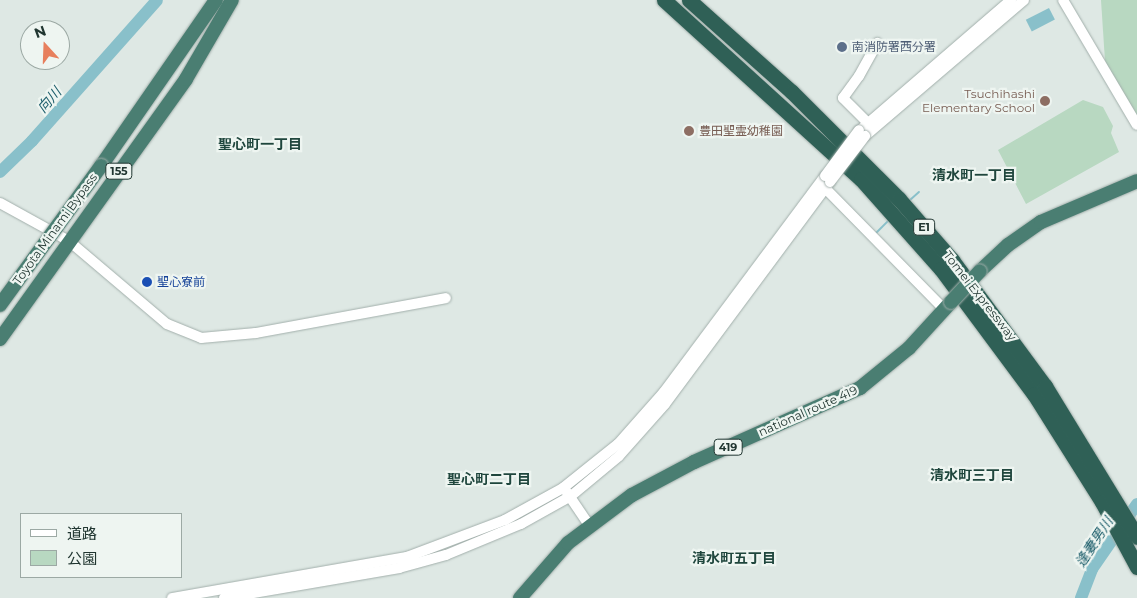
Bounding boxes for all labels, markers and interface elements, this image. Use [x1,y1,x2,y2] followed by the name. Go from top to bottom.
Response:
[20,20,70,70] north arrow
[32,21,49,42] text: N
[852,40,936,54] place label: 南消防署西分署
[836,41,848,53] marker: 南消防署西分署
[33,84,65,116] water label: 向川
[922,87,1035,115] place label: Tsuchihashi Elementary School
[1039,95,1051,107] marker: Tsuchihashi Elementary School
[699,124,783,138] place label: 豊田聖霊幼稚園
[683,125,695,137] marker: 豊田聖霊幼稚園
[218,136,302,152] district label: 聖心町一丁目
[105,162,133,180] road number: 155
[932,167,1016,183] district label: 清水町一丁目
[10,171,100,287] street label: Toyota Minami Bypass
[913,218,935,236] road number: E1
[941,248,1019,344] street label: Tomei Expressway
[157,275,205,289] place label: 聖心寮前
[141,276,153,288] marker: 聖心寮前
[756,383,860,439] street label: national route 419
[713,438,743,456] road number: 419
[930,467,1014,483] district label: 清水町三丁目
[447,471,531,487] district label: 聖心町二丁目
[20,513,182,578] legend
[1072,514,1116,570] water label: 逢妻男川
[67,524,97,543] text: 道路
[67,549,97,568] text: 公園
[692,550,776,566] district label: 清水町五丁目

